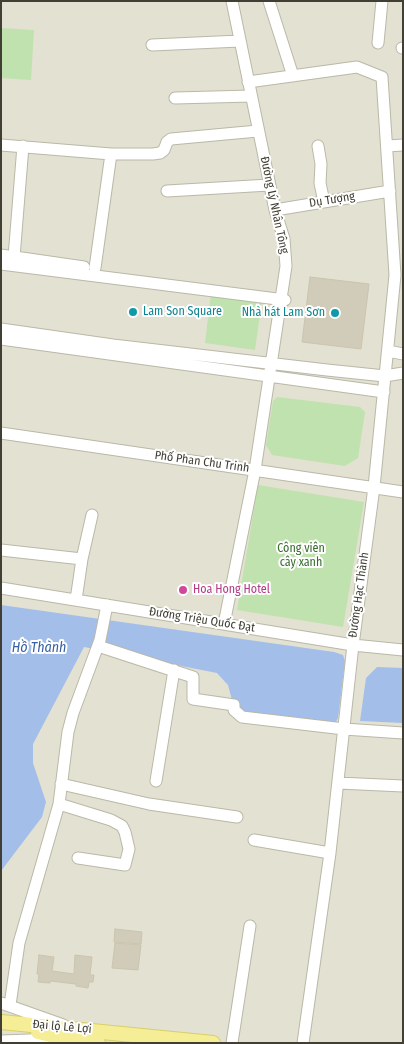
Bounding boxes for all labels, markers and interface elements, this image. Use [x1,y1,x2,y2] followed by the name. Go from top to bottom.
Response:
[257,155,291,255] street label: Đường Lý Nhân Tông
[308,189,356,211] street label: Dụ Tượng
[143,305,222,319] place label: Lam Son Square
[127,306,139,318] marker: Lam Son Square
[242,306,325,320] place label: Nhà hát Lam Sơn
[329,307,341,319] marker: Nhà hát Lam Sơn
[154,448,250,476] street label: Phố Phan Chu Trinh
[277,542,325,570] park label: Công viên cây xanh
[346,551,372,639] street label: Đường Hạc Thành
[193,583,270,597] place label: Hoa Hong Hotel
[177,584,189,596] marker: Hoa Hong Hotel
[148,605,256,635] street label: Đường Triệu Quốc Đạt
[12,640,66,656] water label: Hồ Thành
[32,1017,92,1037] street label: Đại lộ Lê Lợi

